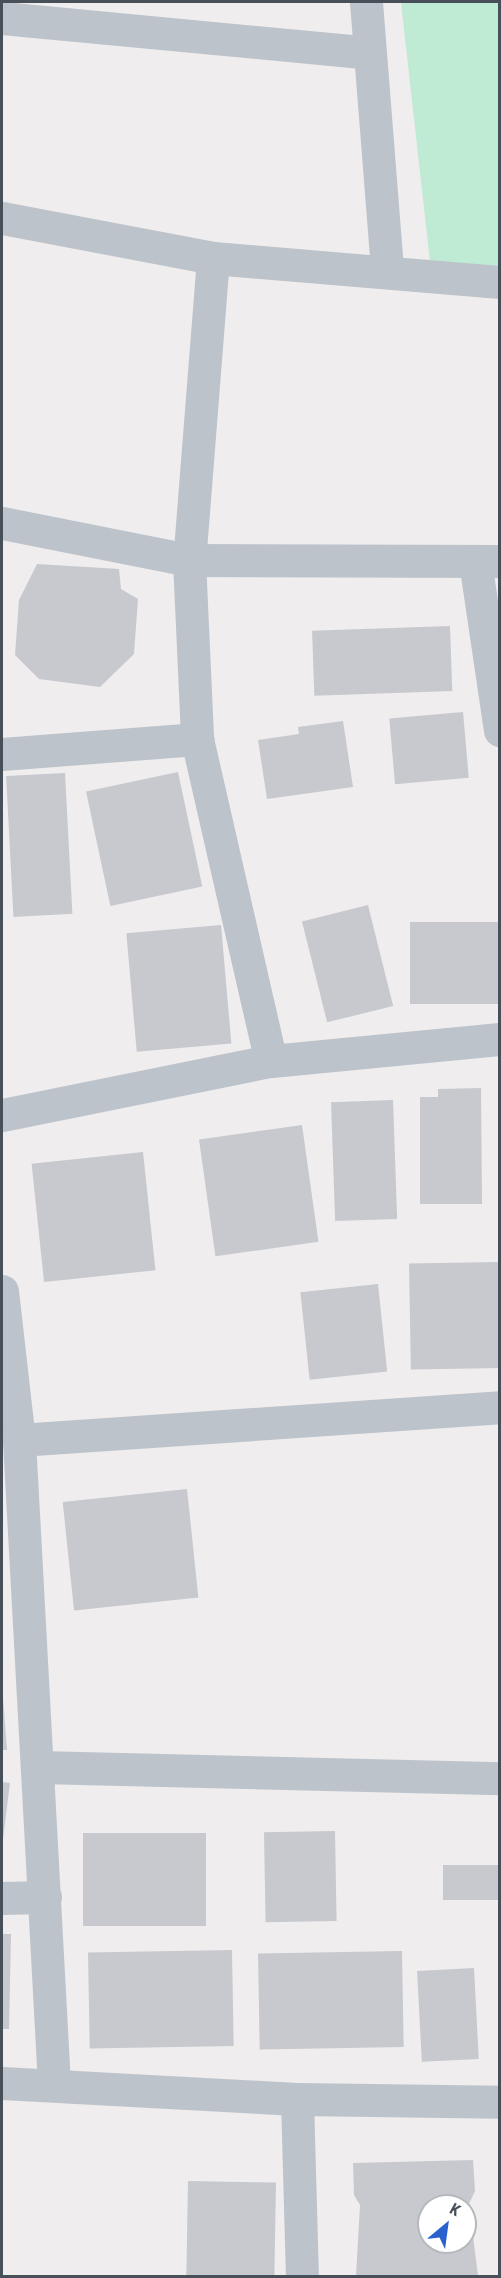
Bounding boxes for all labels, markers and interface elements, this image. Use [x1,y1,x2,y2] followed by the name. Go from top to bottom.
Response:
[417,2194,477,2254] north arrow
[447,2199,463,2220] text: K

